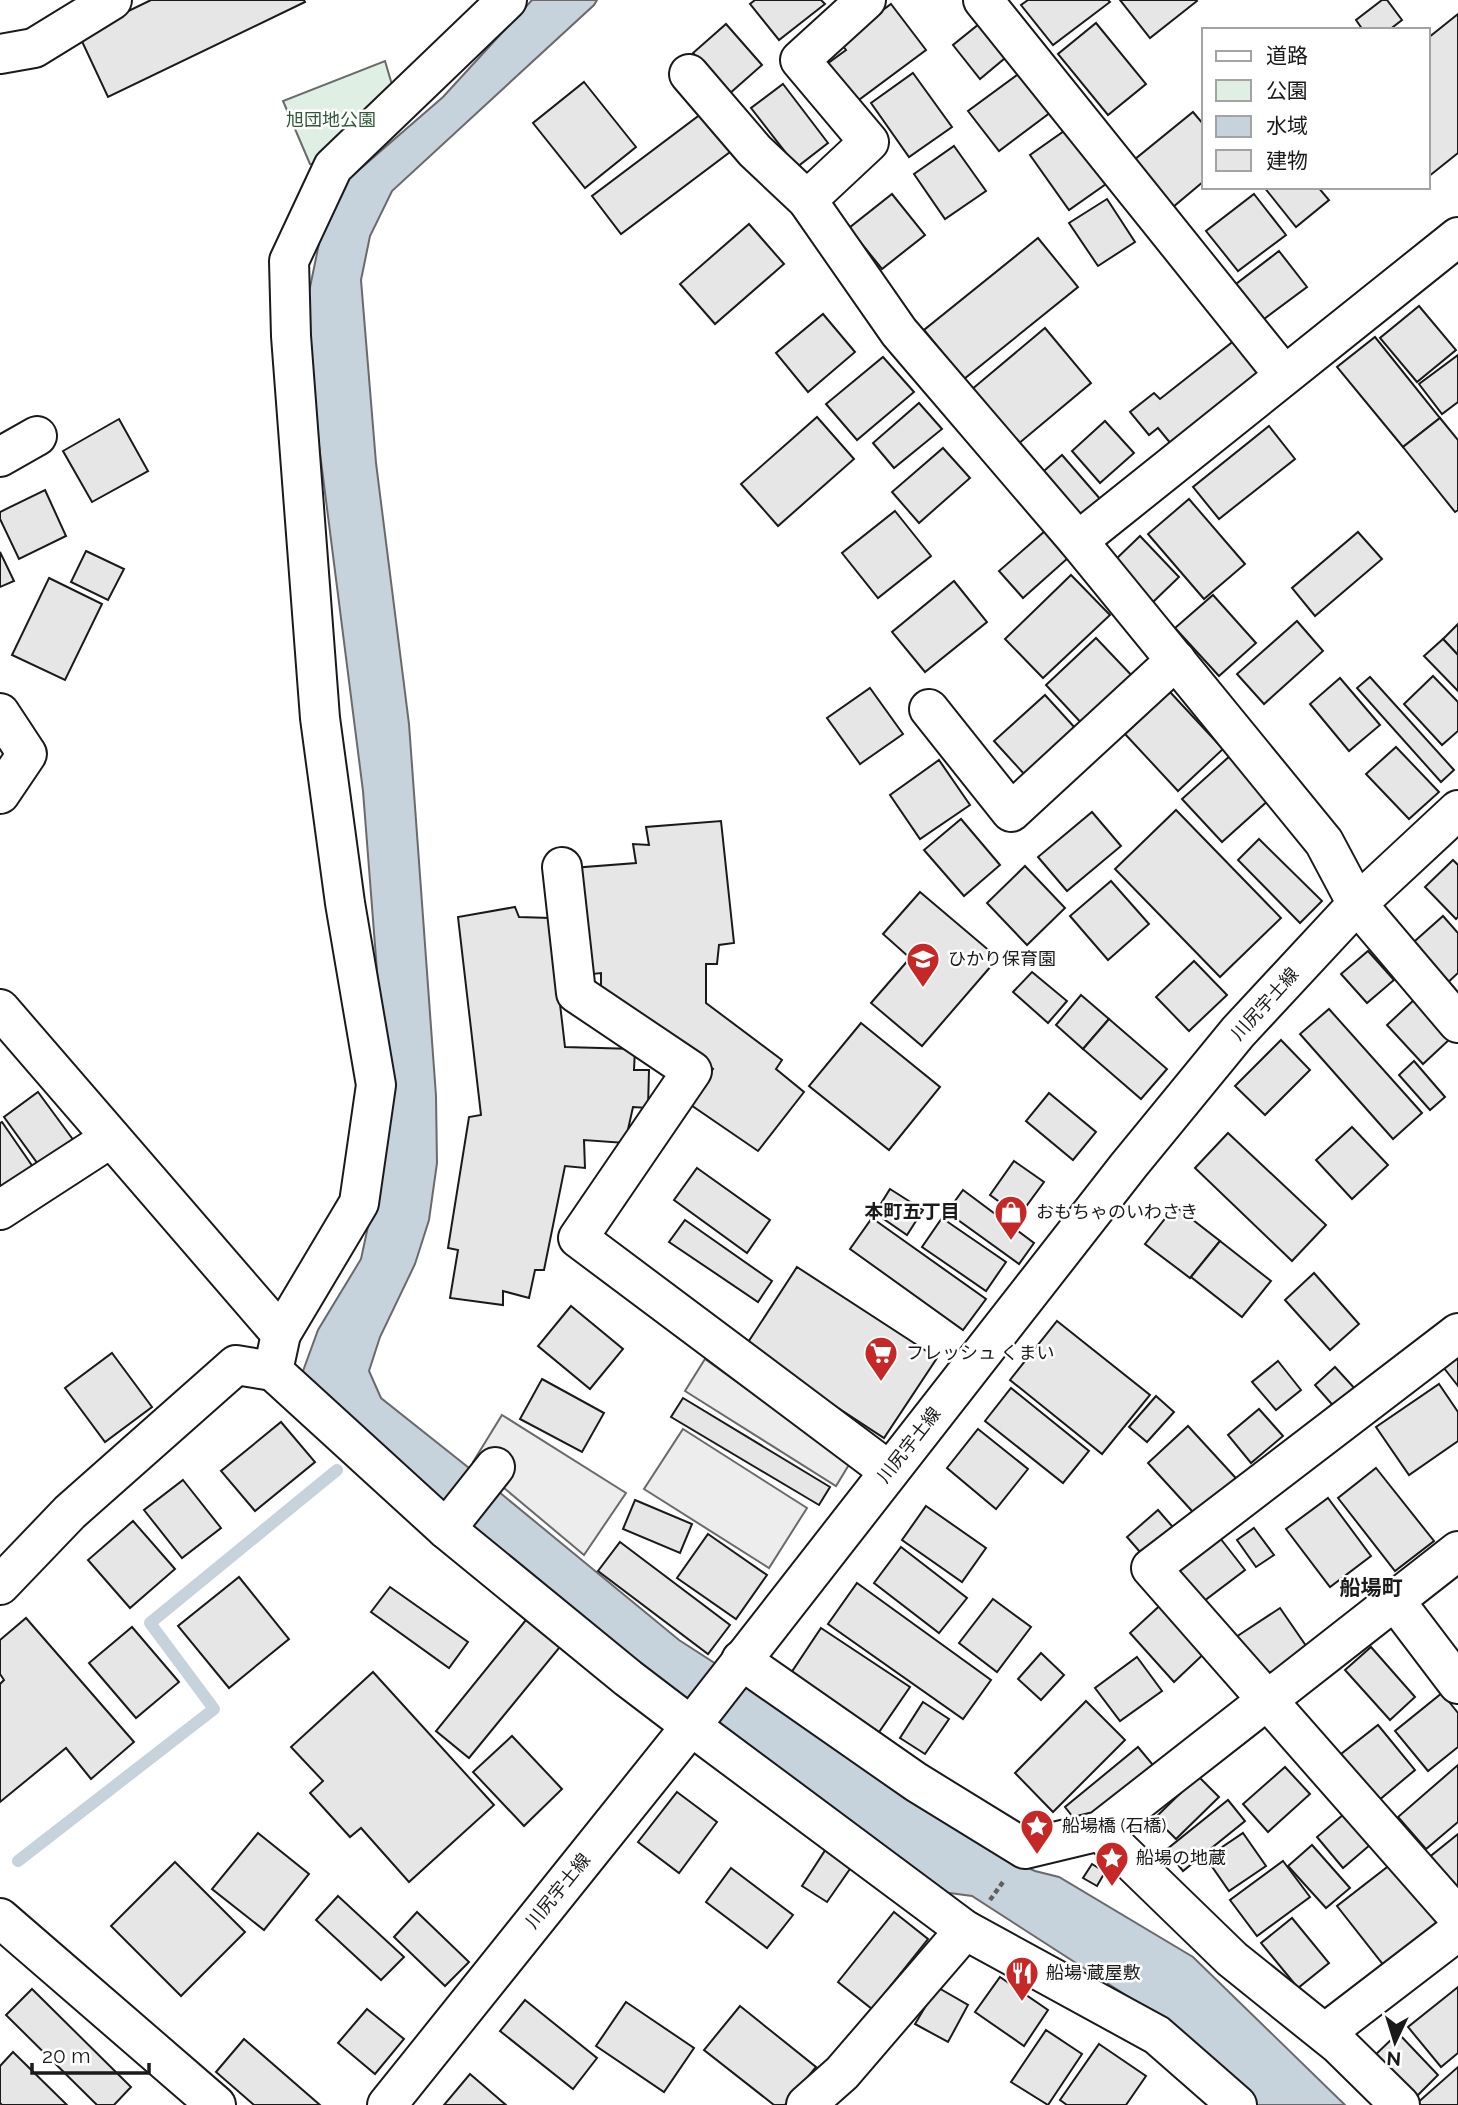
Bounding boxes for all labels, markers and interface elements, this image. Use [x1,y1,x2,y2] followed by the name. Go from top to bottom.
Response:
[1202,28,1430,189] legend
[1266,43,1308,68] text: 道路
[1266,78,1308,103] text: 公園
[286,109,376,130] park label: 旭団地公園
[1266,113,1308,138] text: 水域
[1266,148,1308,173] text: 建物
[904,940,942,989] school or university icon: ひかり保育園
[948,948,1056,969] place label: ひかり保育園
[1227,963,1303,1044] street label: 川尻宇土線
[992,1193,1030,1242] shop icon: おもちゃのいわさき
[864,1200,960,1222] district label: 本町五丁目
[1036,1201,1198,1222] place label: おもちゃのいわさき
[862,1334,900,1383] supermarket icon: フレッシュ くまい
[906,1342,1055,1363] place label: フレッシュ くまい
[873,1403,945,1487] street label: 川尻宇土線
[1340,1575,1403,1600] district label: 船場町
[1018,1807,1056,1856] place icon: 船場橋 (石橋)
[1062,1815,1166,1836] place label: 船場橋 (石橋)
[1093,1839,1131,1888] place icon: 船場の地蔵
[1136,1847,1226,1868] place label: 船場の地蔵
[521,1849,594,1932] street label: 川尻宇土線
[1003,1954,1041,2003] restaurant icon: 船場 蔵屋敷
[1046,1962,1141,1983] place label: 船場 蔵屋敷
[1360,2007,1430,2077] north arrow
[32,2032,149,2076] scale bar
[42,2043,90,2068] text: 20 m
[1386,2047,1402,2070] text: N

